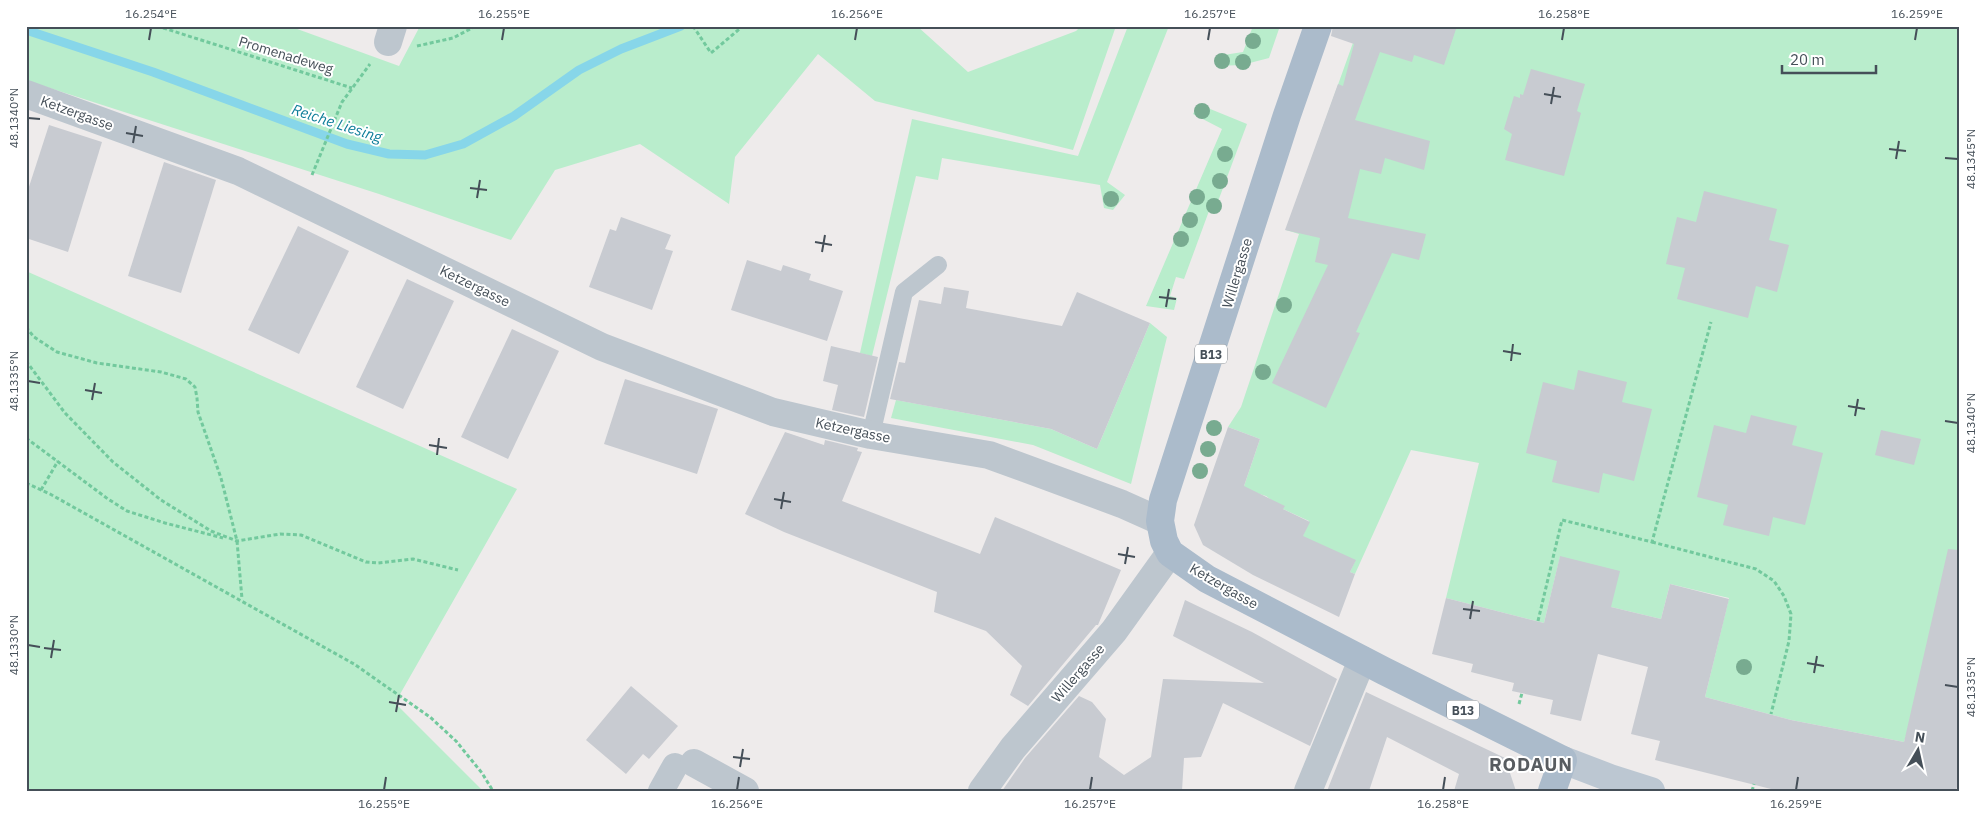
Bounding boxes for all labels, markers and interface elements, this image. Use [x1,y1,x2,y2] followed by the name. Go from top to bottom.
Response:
[125,6,177,21] text: 16.254°E
[478,6,530,21] text: 16.255°E
[831,6,883,21] text: 16.256°E
[1184,6,1236,21] text: 16.257°E
[1538,6,1590,21] text: 16.258°E
[1891,6,1943,21] text: 16.259°E
[236,32,336,78] street label: Promenadeweg
[1782,42,1876,74] scale bar
[1790,50,1825,69] text: 20 m
[6,88,21,148] text: 48.1340°N
[38,92,116,135] street label: Ketzergasse
[290,99,386,147] water label: Reiche Liesing
[1963,129,1978,189] text: 48.1345°N
[1218,236,1256,310] street label: Willergasse
[437,261,513,311] street label: Ketzergasse
[1195,344,1227,364] road number: B13
[6,351,21,411] text: 48.1335°N
[1963,393,1978,453] text: 48.1340°N
[814,413,892,447] street label: Ketzergasse
[1187,559,1262,613] street label: Ketzergasse
[6,615,21,675] text: 48.1330°N
[1048,640,1109,706] street label: Willergasse
[1963,657,1978,717] text: 48.1335°N
[1447,700,1479,720] road number: B13
[1892,724,1942,774] north arrow
[1914,727,1926,747] text: N
[1489,752,1573,776] district label: RODAUN
[358,796,410,811] text: 16.255°E
[711,796,763,811] text: 16.256°E
[1064,796,1116,811] text: 16.257°E
[1417,796,1469,811] text: 16.258°E
[1770,796,1822,811] text: 16.259°E

